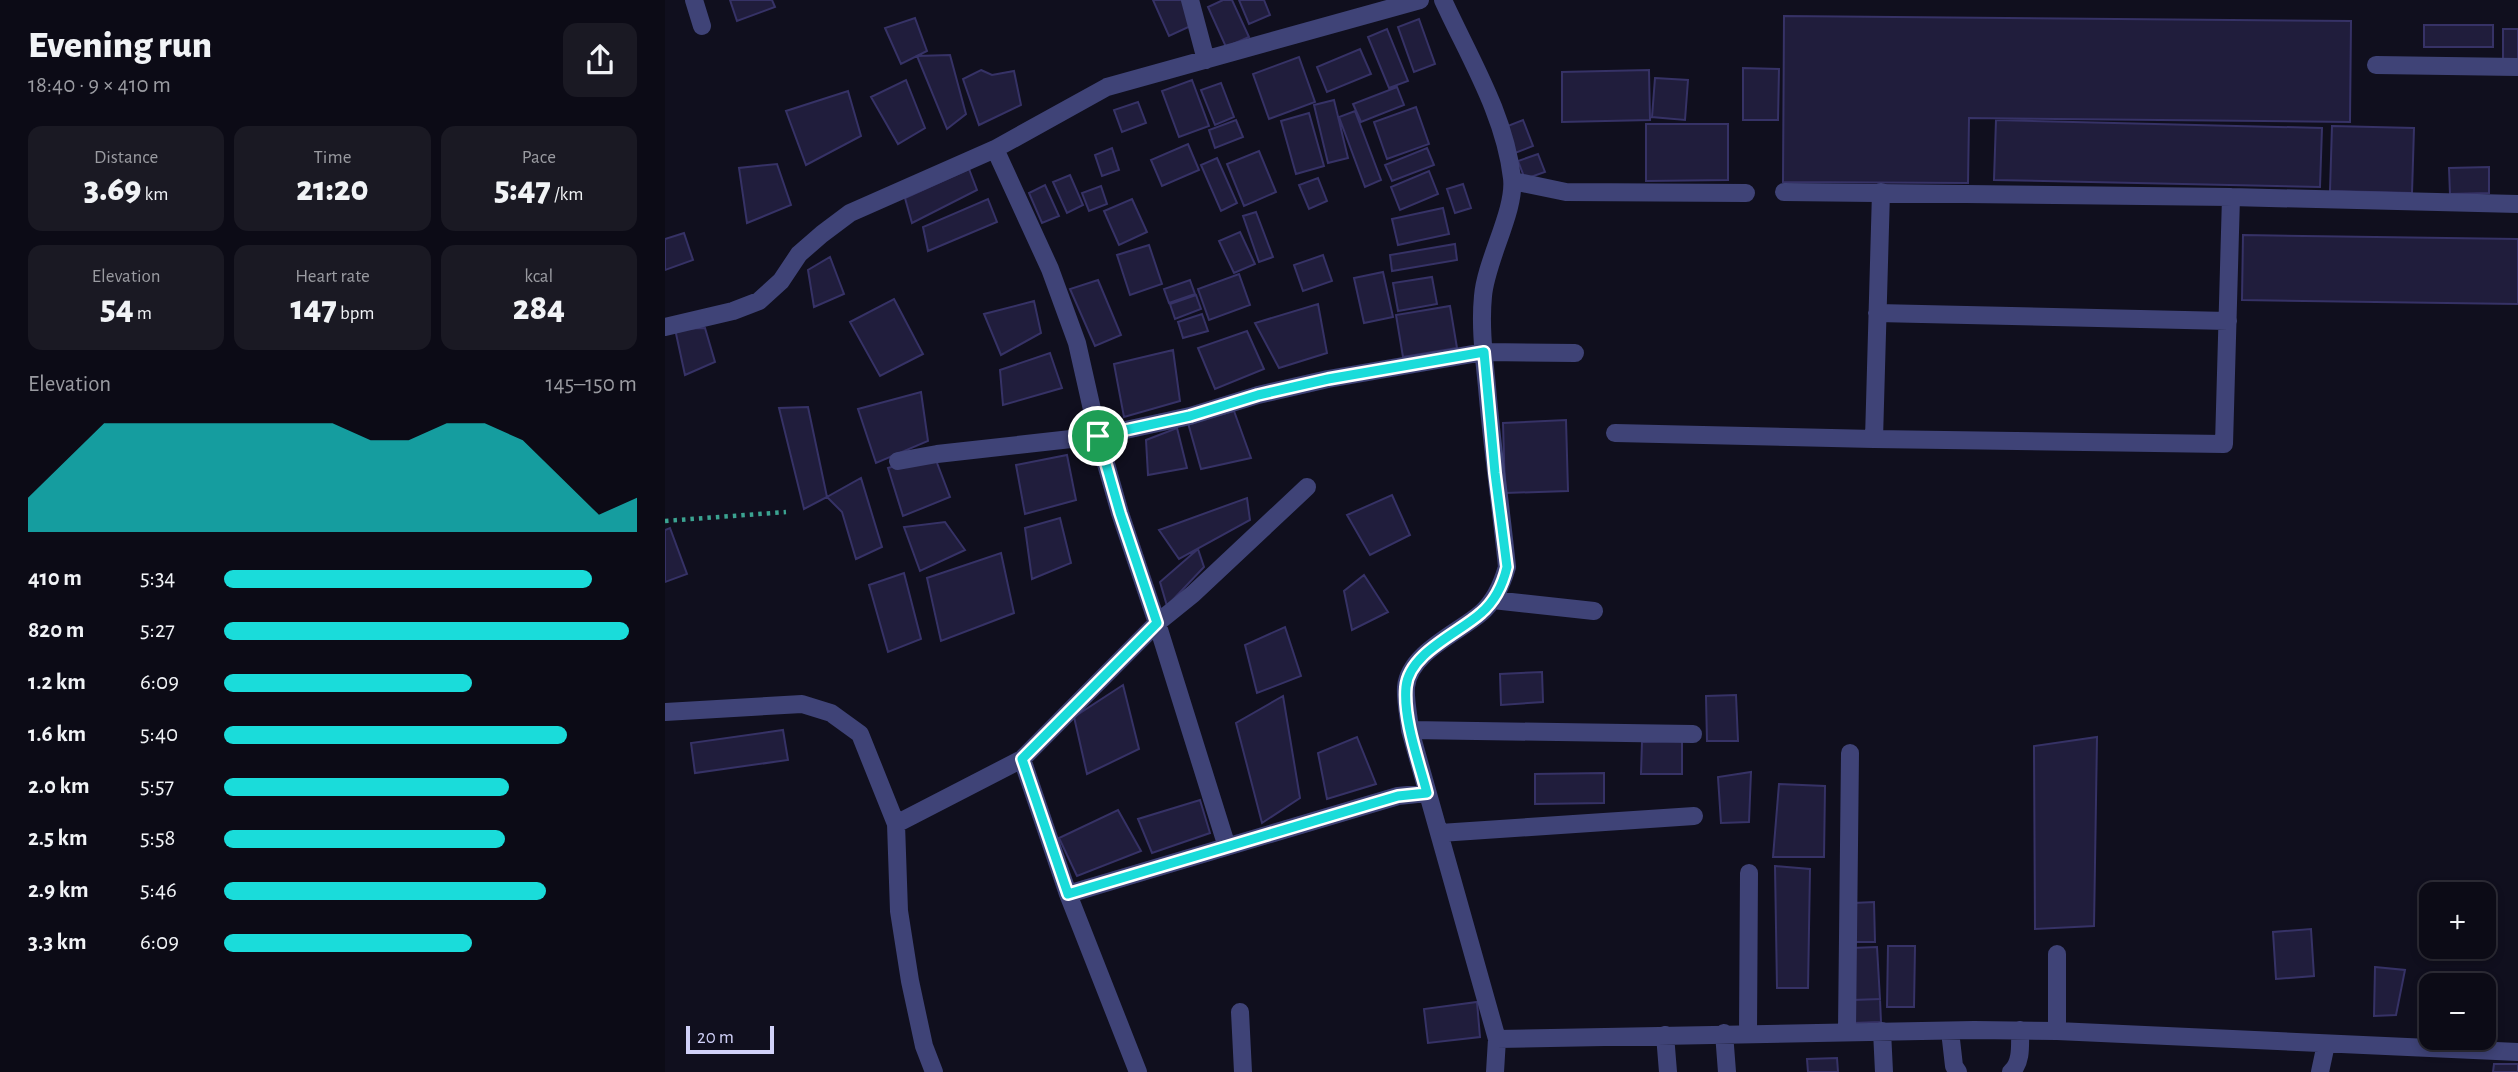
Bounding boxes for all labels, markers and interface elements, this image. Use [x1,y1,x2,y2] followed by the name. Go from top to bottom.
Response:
[563,23,637,97] button: share
[28,27,212,65] text: Evening run
[28,74,171,97] text: 18:40 · 9 × 410 m
[94,148,158,167] text: Distance
[314,148,351,167] text: Time
[522,148,556,167] text: Pace
[84,172,141,207] text: 3.69
[296,172,369,207] text: 21:20
[494,172,551,207] text: 5:47
[141,185,168,204] text: km
[551,185,583,204] text: /km
[92,267,161,286] text: Elevation
[295,267,370,286] text: Heart rate
[524,267,553,286] text: kcal
[100,291,134,326] text: 54
[291,291,337,326] text: 147
[513,291,565,326] text: 284
[134,304,152,323] text: m
[337,304,374,323] text: bpm
[28,373,111,396] text: Elevation
[546,373,637,396] text: 145–150 m
[1068,406,1128,466] pin
[1079,417,1117,455] icon: arrive
[28,567,82,590] text: 410 m
[140,567,175,590] text: 5:34
[28,619,84,642] text: 820 m
[140,619,175,642] text: 5:27
[28,671,86,694] text: 1.2 km
[140,671,179,694] text: 6:09
[28,723,86,746] text: 1.6 km
[140,723,178,746] text: 5:40
[28,775,90,798] text: 2.0 km
[140,775,174,798] text: 5:57
[28,827,87,850] text: 2.5 km
[140,827,175,850] text: 5:58
[28,879,89,902] text: 2.9 km
[140,879,177,902] text: 5:46
[2419,882,2496,1050] map controls
[2419,882,2496,959] button: +
[28,931,87,954] text: 3.3 km
[140,931,179,954] text: 6:09
[2419,973,2496,1050] button: −
[686,1023,773,1055] scale bar
[697,1028,734,1047] text: 20 m

